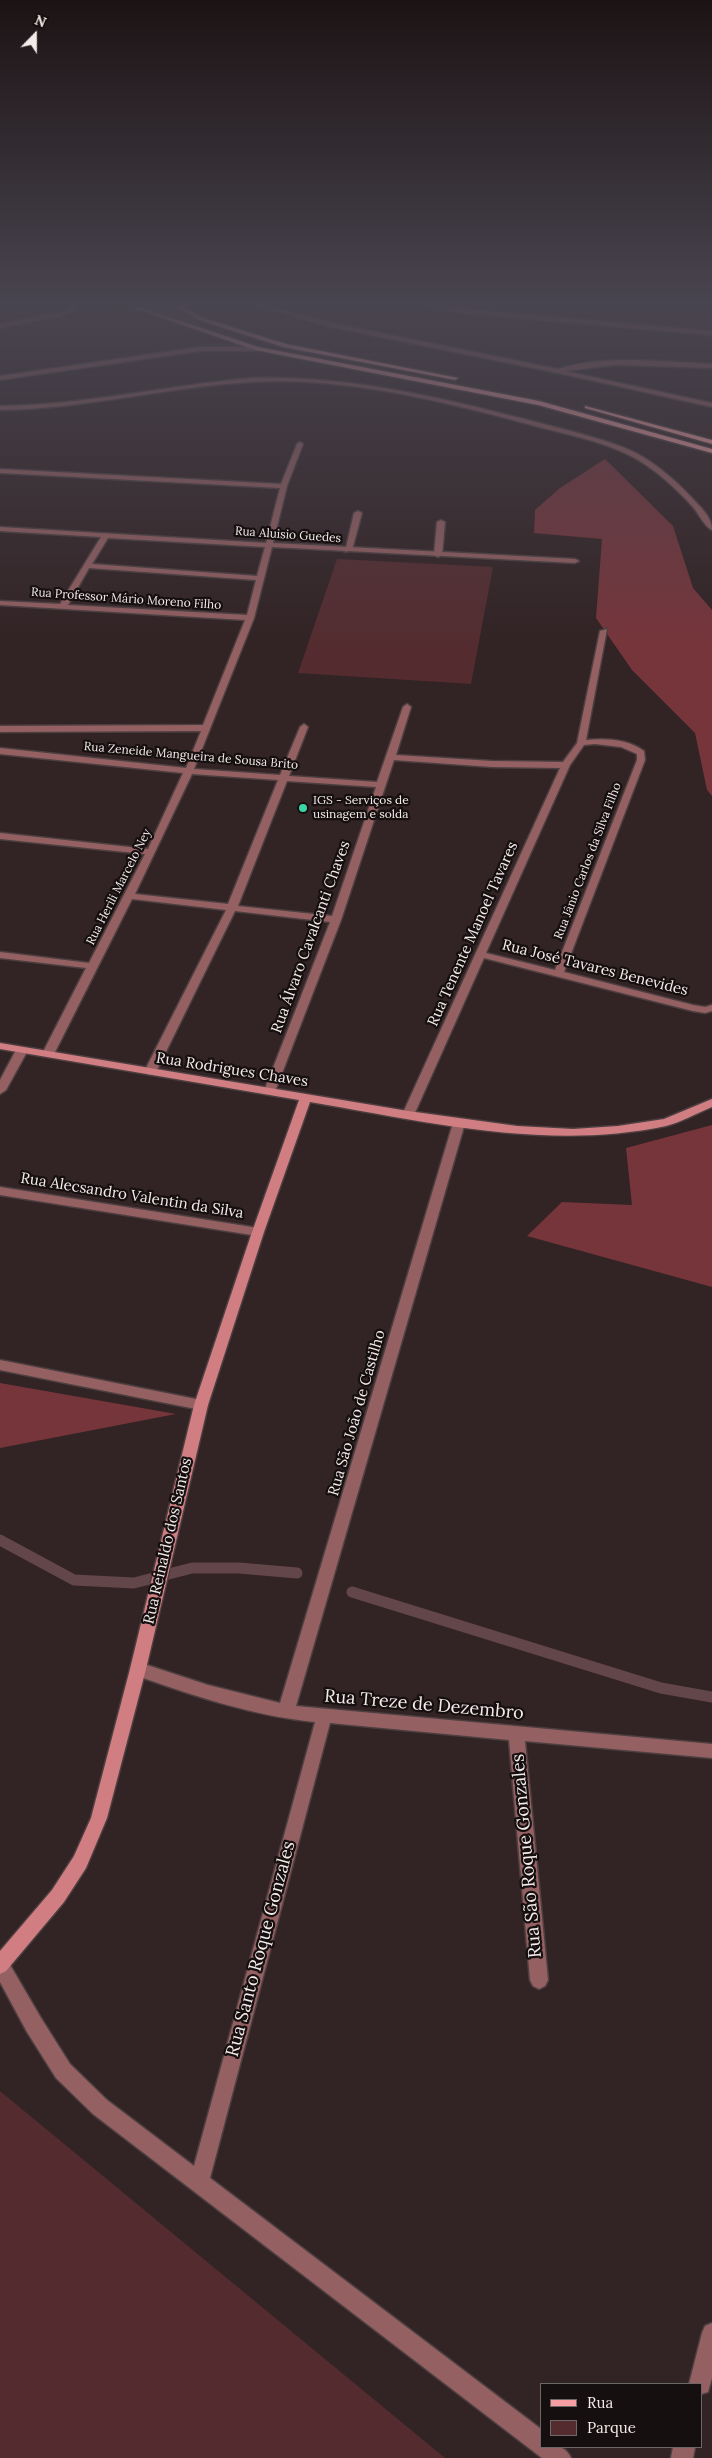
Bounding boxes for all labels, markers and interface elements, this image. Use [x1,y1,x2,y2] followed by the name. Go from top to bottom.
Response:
[10,10,60,60] north arrow
[32,11,49,31] text: N
[234,524,342,546] street label: Rua Aluisio Guedes
[30,585,222,613] street label: Rua Professor Mário Moreno Filho
[83,739,299,773] street label: Rua Zeneide Mangueira de Sousa Brito
[551,781,625,941] street label: Rua Jânio Carlos da Silva Filho
[313,794,409,822] place label: IGS - Serviços de usinagem e solda
[297,802,309,814] marker: IGS - Serviços de usinagem e solda
[83,827,155,947] street label: Rua Herili Marcelo Ney
[268,838,354,1036] street label: Rua Álvaro Cavalcanti Chaves
[424,839,522,1029] street label: Rua Tenente Manoel Tavares
[500,936,690,1000] street label: Rua José Tavares Benevides
[155,1049,309,1091] street label: Rua Rodrigues Chaves
[19,1169,245,1223] street label: Rua Alecsandro Valentin da Silva
[325,1328,389,1498] street label: Rua São João de Castilho
[140,1456,196,1626] street label: Rua Reinaldo dos Santos
[323,1686,525,1724] street label: Rua Treze de Dezembro
[507,1753,547,1959] street label: Rua São Roque Gonzales
[222,1839,300,2059] street label: Rua Santo Roque Gonzales
[540,2383,702,2448] legend
[587,2393,613,2412] text: Rua
[587,2418,636,2437] text: Parque

